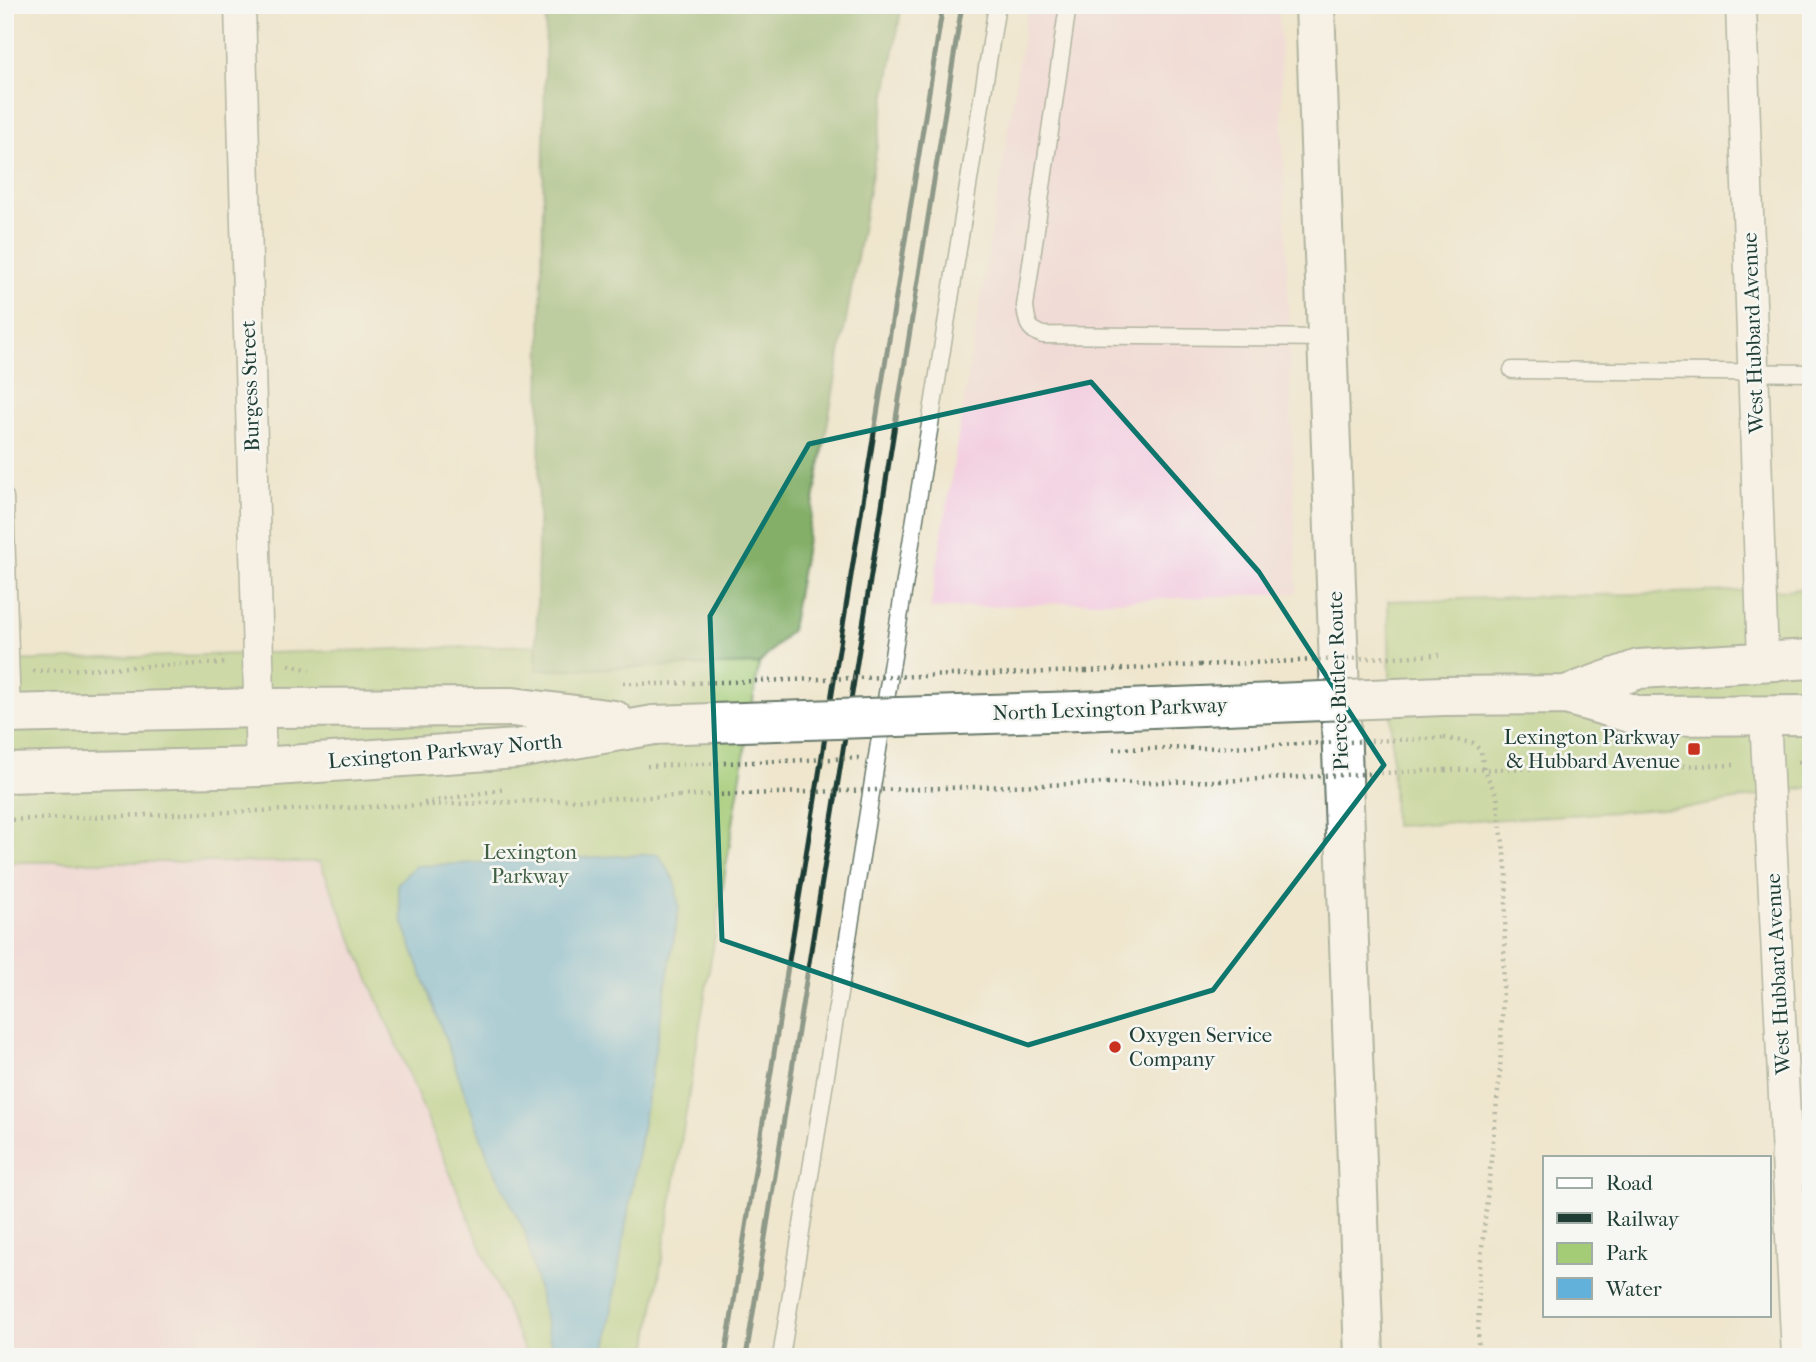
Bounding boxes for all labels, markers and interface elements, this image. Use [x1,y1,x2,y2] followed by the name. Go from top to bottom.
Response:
[1737,232,1769,435] street label: West Hubbard Avenue
[236,319,264,452] street label: Burgess Street
[1323,591,1353,771] street label: Pierce Butler Route
[992,693,1229,725] street label: North Lexington Parkway
[1504,725,1681,773] place label: Lexington Parkway & Hubbard Avenue
[327,729,563,773] street label: Lexington Parkway North
[1686,741,1702,757] marker: Lexington Parkway & Hubbard Avenue
[483,840,577,888] park label: Lexington Parkway
[1761,873,1795,1076] street label: West Hubbard Avenue
[1129,1023,1272,1071] place label: Oxygen Service Company
[1107,1039,1123,1055] marker: Oxygen Service Company
[1543,1156,1770,1316] legend
[1606,1171,1653,1195] text: Road
[1606,1207,1680,1231] text: Railway
[1606,1241,1648,1265] text: Park
[1605,1277,1662,1301] text: Water

